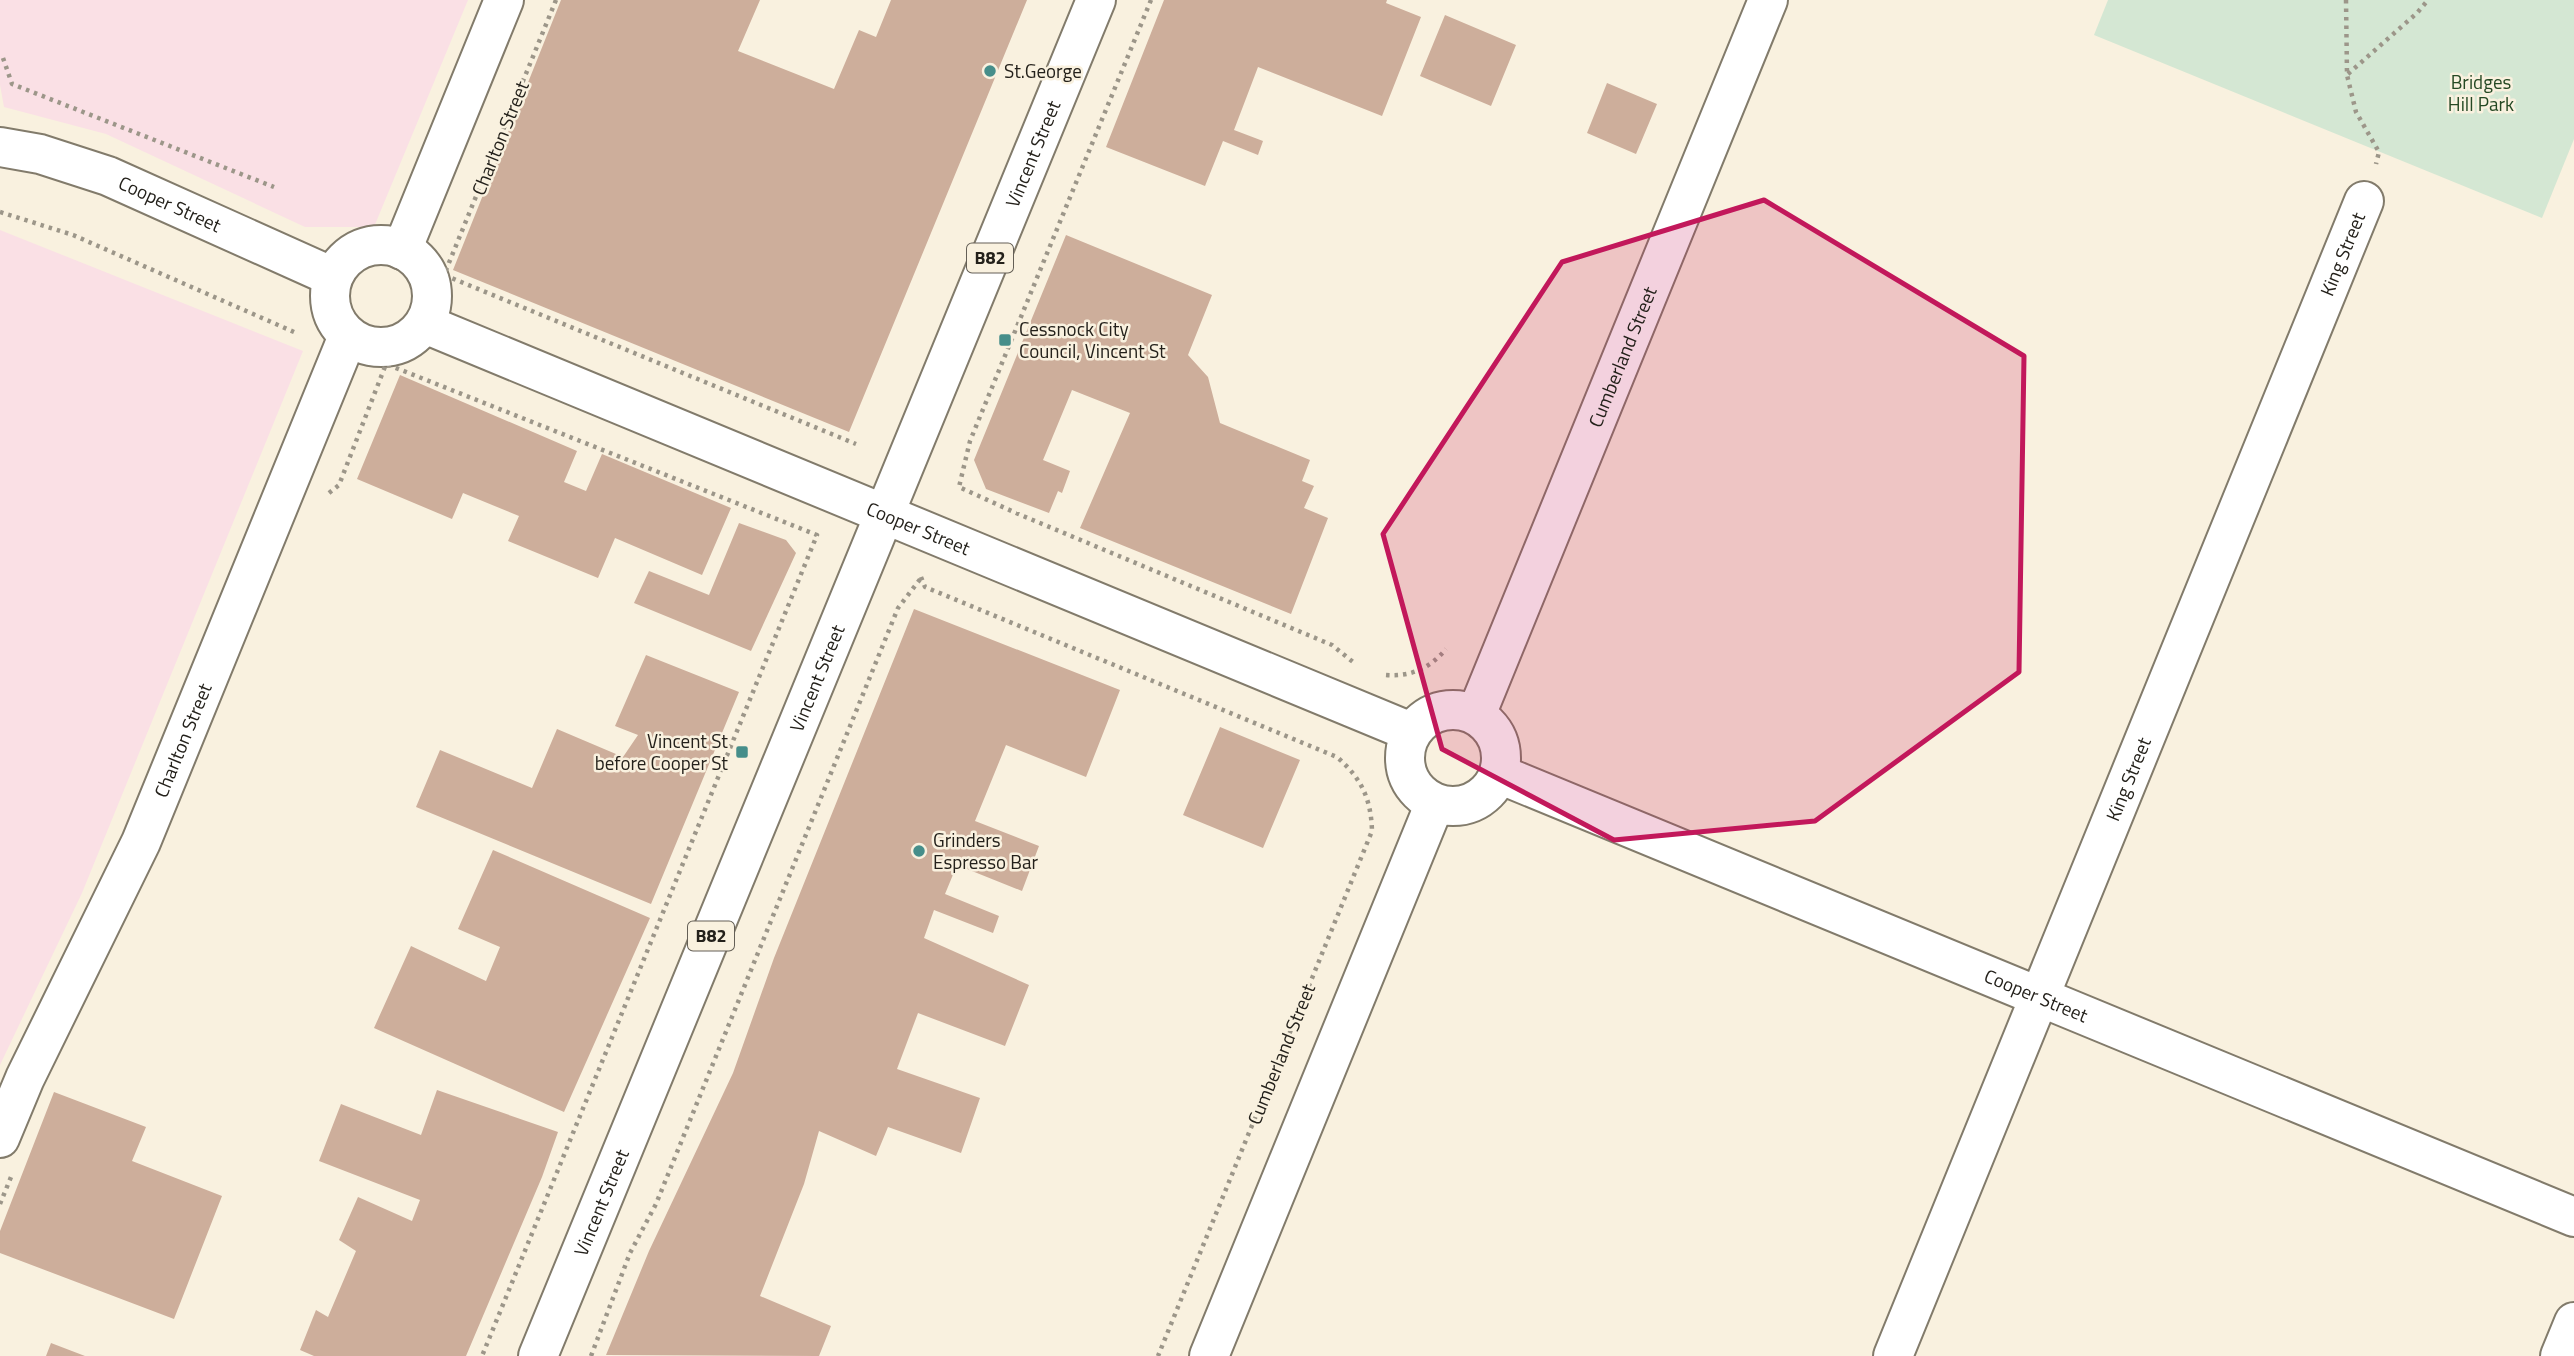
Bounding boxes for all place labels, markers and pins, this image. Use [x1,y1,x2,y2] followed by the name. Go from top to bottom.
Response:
[1004,56,1082,85] place label: St.George
[982,63,998,79] marker: St.George
[1019,314,1166,365] place label: Cessnock City Council, Vincent St
[997,332,1013,348] marker: Cessnock City Council, Vincent St
[595,726,728,777] place label: Vincent St before Cooper St
[734,744,750,760] marker: Vincent St before Cooper St
[933,825,1038,876] place label: Grinders Espresso Bar
[911,843,927,859] marker: Grinders Espresso Bar

